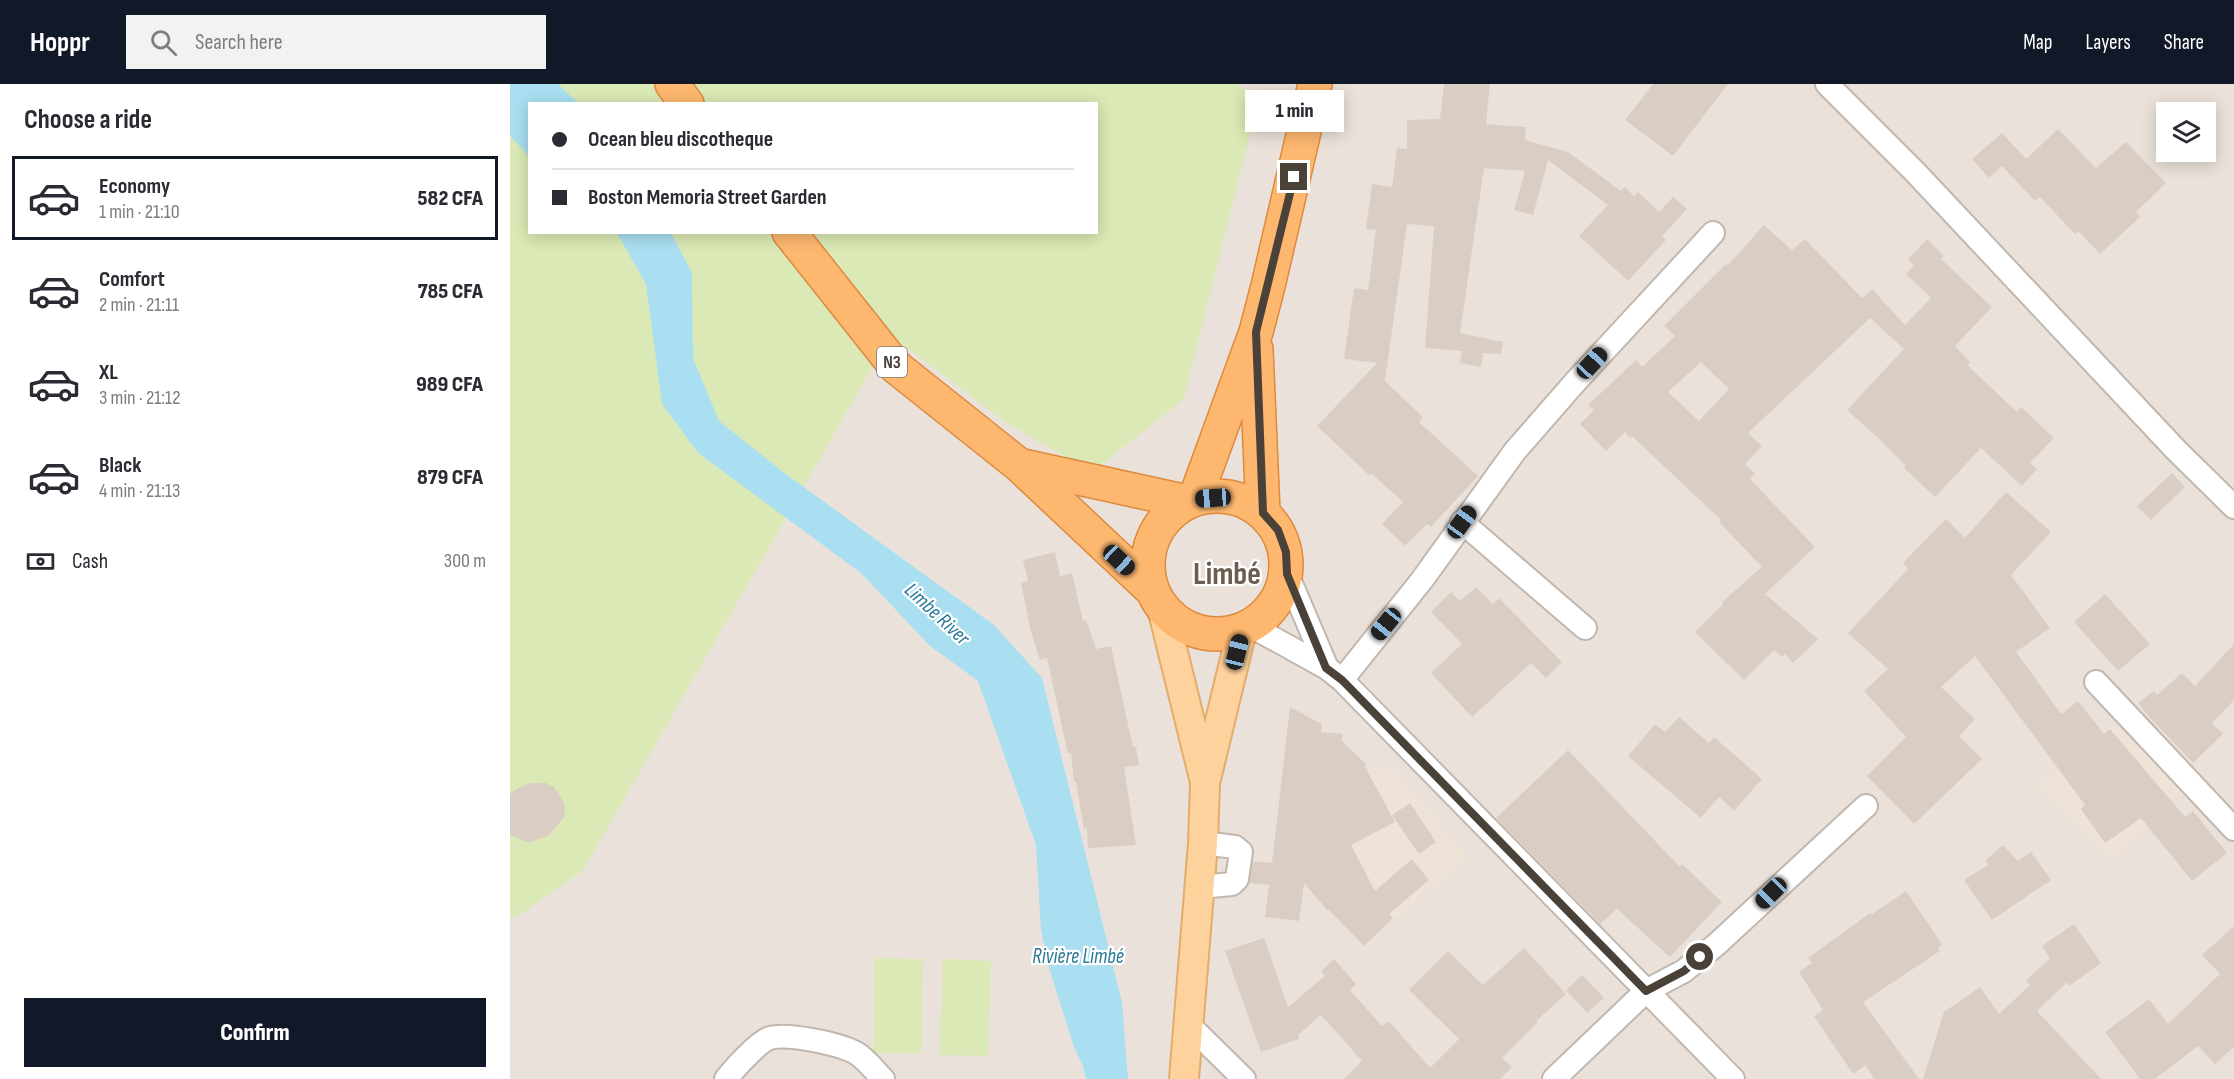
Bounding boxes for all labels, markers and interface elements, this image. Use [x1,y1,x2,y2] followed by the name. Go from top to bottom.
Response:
[126,15,546,69] search box
[30,26,90,59] text: Hoppr
[147,26,180,59] icon: search
[195,29,282,56] text: Search here
[2023,30,2052,55] text: Map
[2085,30,2131,55] text: Layers
[2164,30,2204,55] text: Share
[1244,90,1344,132] callout: 1 min
[1275,99,1314,123] text: 1 min
[2156,102,2216,162] map controls
[2156,102,2216,162] button: layers
[24,104,152,136] text: Choose a ride
[588,126,773,153] text: Ocean bleu discotheque
[1280,163,1307,190] route end
[27,171,81,225] icon: car
[99,173,170,200] text: Economy
[588,184,827,211] text: Boston Memoria Street Garden
[418,185,483,212] text: 582 CFA
[99,200,180,224] text: 1 min · 21:10
[27,264,81,318] icon: car
[99,266,165,293] text: Comfort
[418,278,483,305] text: 785 CFA
[99,293,179,317] text: 2 min · 21:11
[1573,344,1611,382] car
[877,347,907,377] road number: N3
[27,357,81,411] icon: car
[99,359,118,386] text: XL
[416,371,483,398] text: 989 CFA
[99,386,181,410] text: 3 min · 21:12
[27,450,81,504] icon: car
[99,452,141,479] text: Black
[417,464,483,491] text: 879 CFA
[99,479,180,503] text: 4 min · 21:13
[1194,488,1232,508] car
[1444,502,1480,542] car
[1100,541,1138,579] car
[24,545,57,578] icon: cash
[72,548,108,575] text: Cash
[444,549,486,573] text: 300 m
[1193,555,1261,594] district label: Limbé
[899,578,976,651] water label: Limbe River
[1368,604,1404,644] car
[1224,632,1250,672] car
[1752,874,1790,912] car
[1686,943,1713,970] route start
[1032,944,1124,969] water label: Rivière Limbé
[24,998,486,1067] button: Confirm

